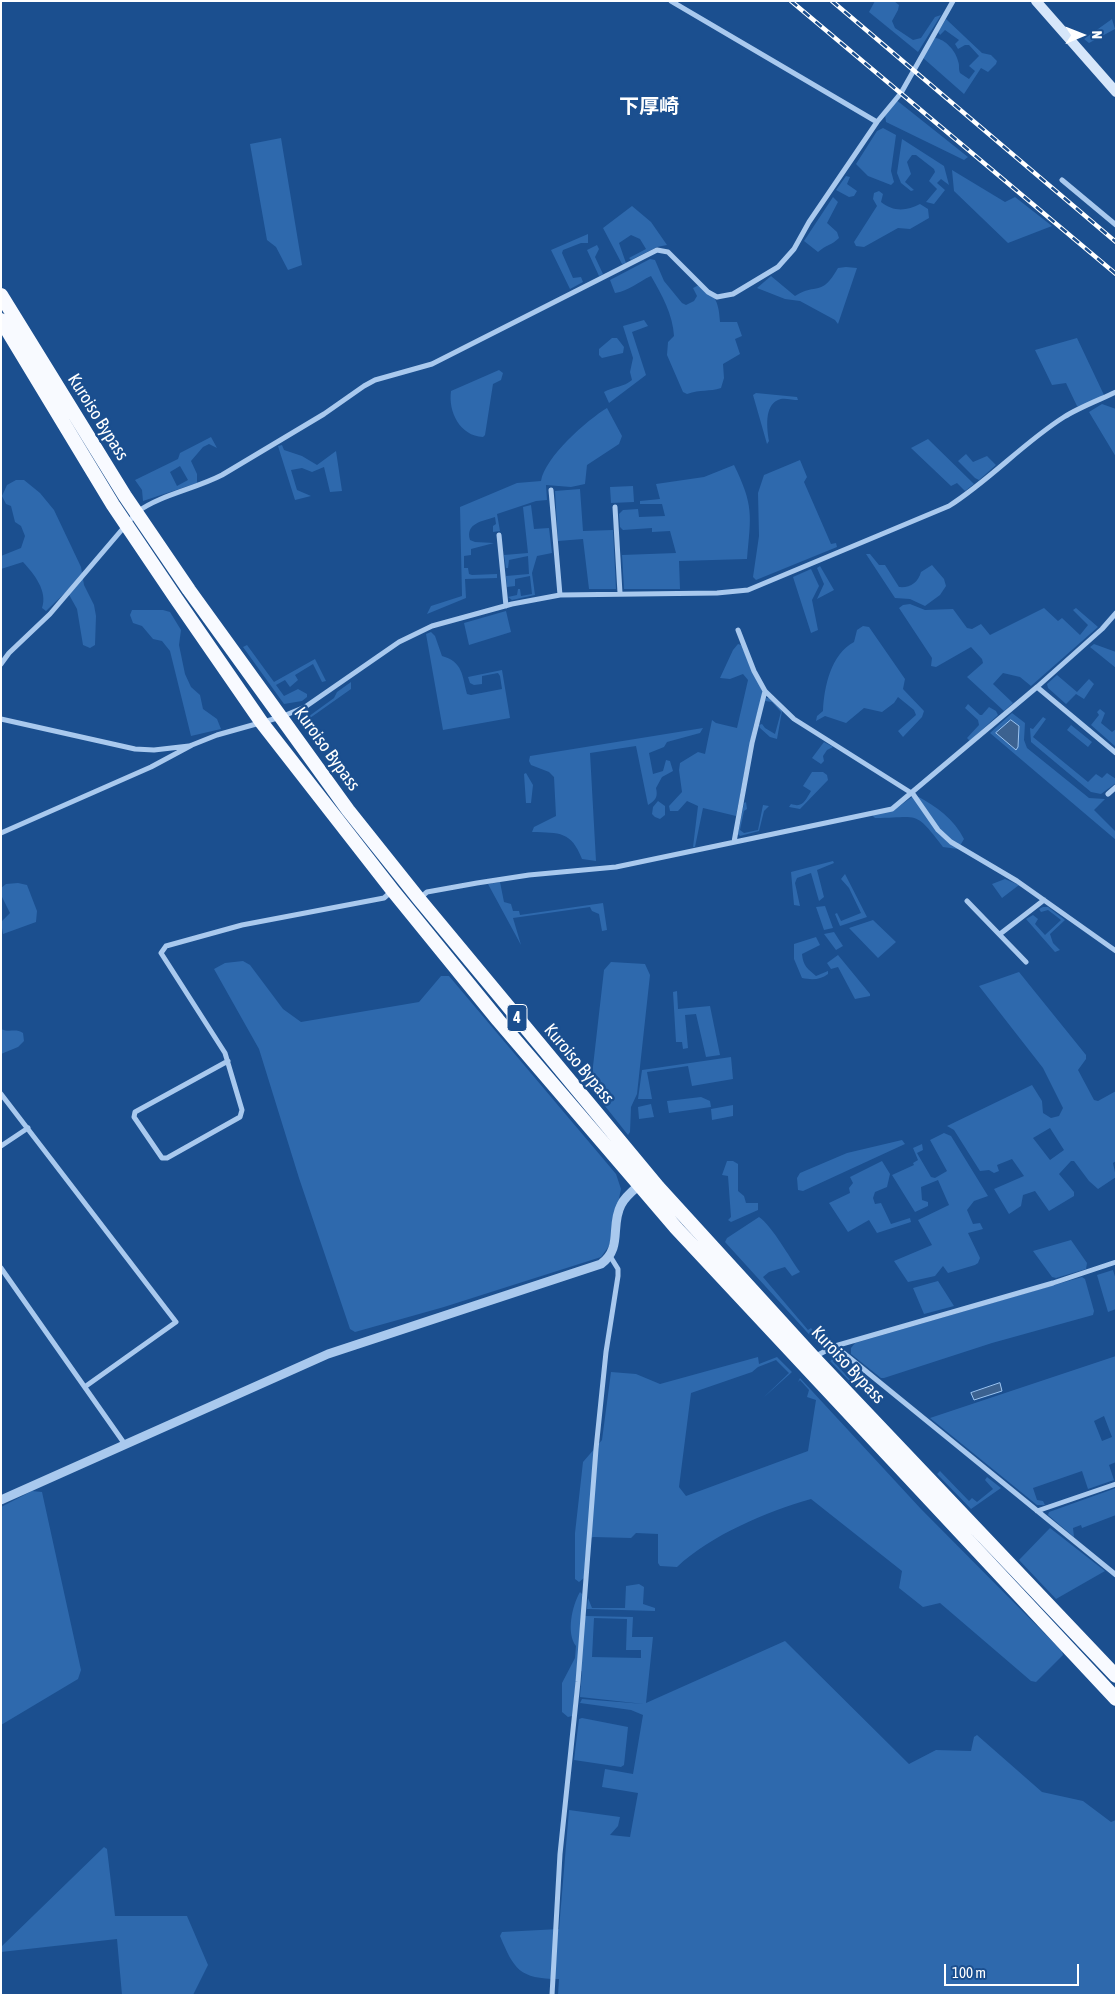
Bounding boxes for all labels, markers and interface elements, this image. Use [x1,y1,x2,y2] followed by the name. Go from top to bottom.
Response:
[1057,10,1107,60] north arrow
[1089,30,1105,39] text: N
[619,95,679,119] district label: 下厚崎
[63,370,133,464] street label: Kuroiso Bypass
[289,703,365,795] street label: Kuroiso Bypass
[507,1004,527,1032] road number: 4
[539,1019,619,1109] street label: Kuroiso Bypass
[807,1322,889,1408] street label: Kuroiso Bypass
[947,1954,1082,1986] scale bar
[952,1964,986,1981] text: 100 m

